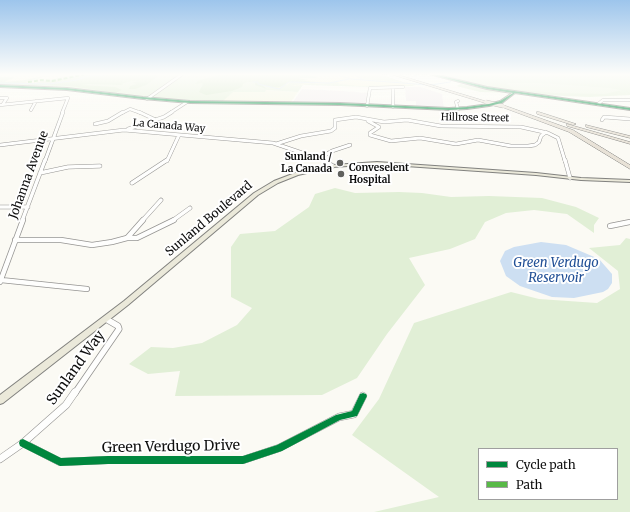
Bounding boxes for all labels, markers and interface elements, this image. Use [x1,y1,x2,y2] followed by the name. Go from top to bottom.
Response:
[441,111,509,125] street label: Hillrose Street
[132,117,206,135] street label: La Canada Way
[6,129,52,221] street label: Johanna Avenue
[281,151,332,174] place label: Sunland / La Canada
[335,158,345,168] marker: Sunland / La Canada
[349,162,409,186] place label: Conveselent Hospital
[336,169,346,179] marker: Conveselent Hospital
[163,178,255,260] street label: Sunland Boulevard
[513,255,599,286] water label: Green Verdugo Reservoir
[43,328,109,408] street label: Sunland Way
[102,437,240,457] street label: Green Verdugo Drive
[478,448,618,500] legend
[516,457,576,472] text: Cycle path
[516,477,542,492] text: Path

